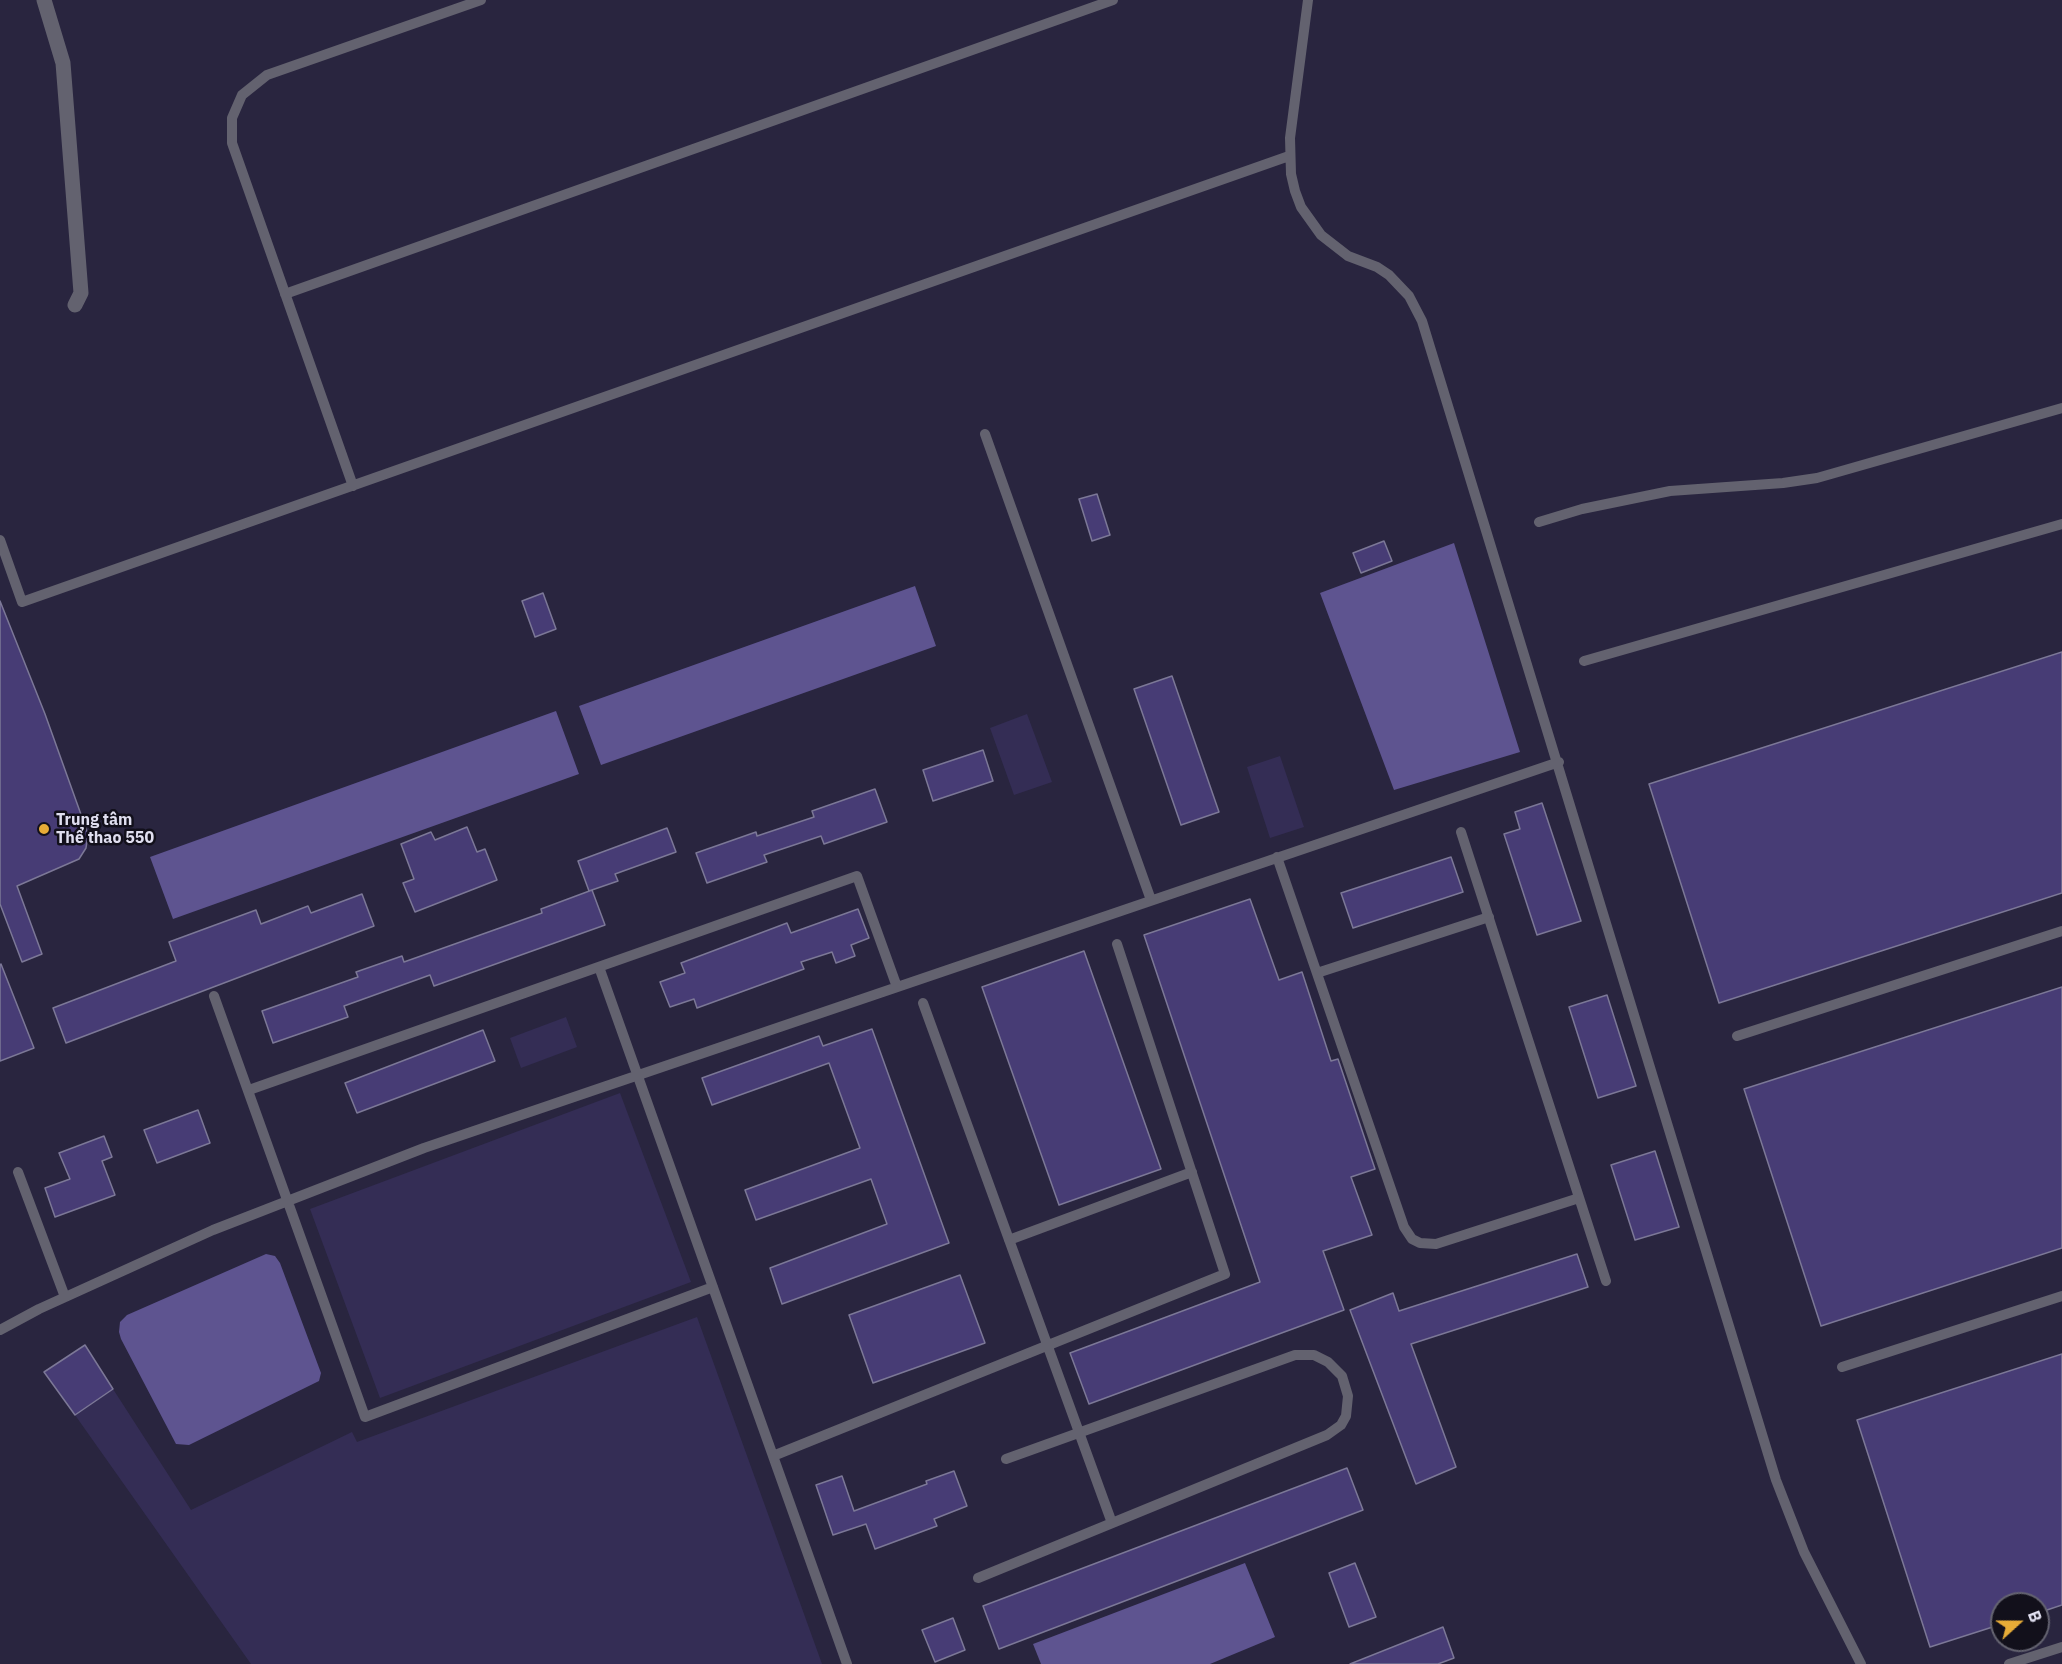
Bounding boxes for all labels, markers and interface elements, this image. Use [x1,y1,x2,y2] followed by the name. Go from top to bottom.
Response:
[56,810,154,848] place label: Trung tâm Thể thao 550
[37,822,51,836] marker: Trung tâm Thể thao 550
[1990,1592,2050,1652] north arrow
[2024,1608,2046,1625] text: B

